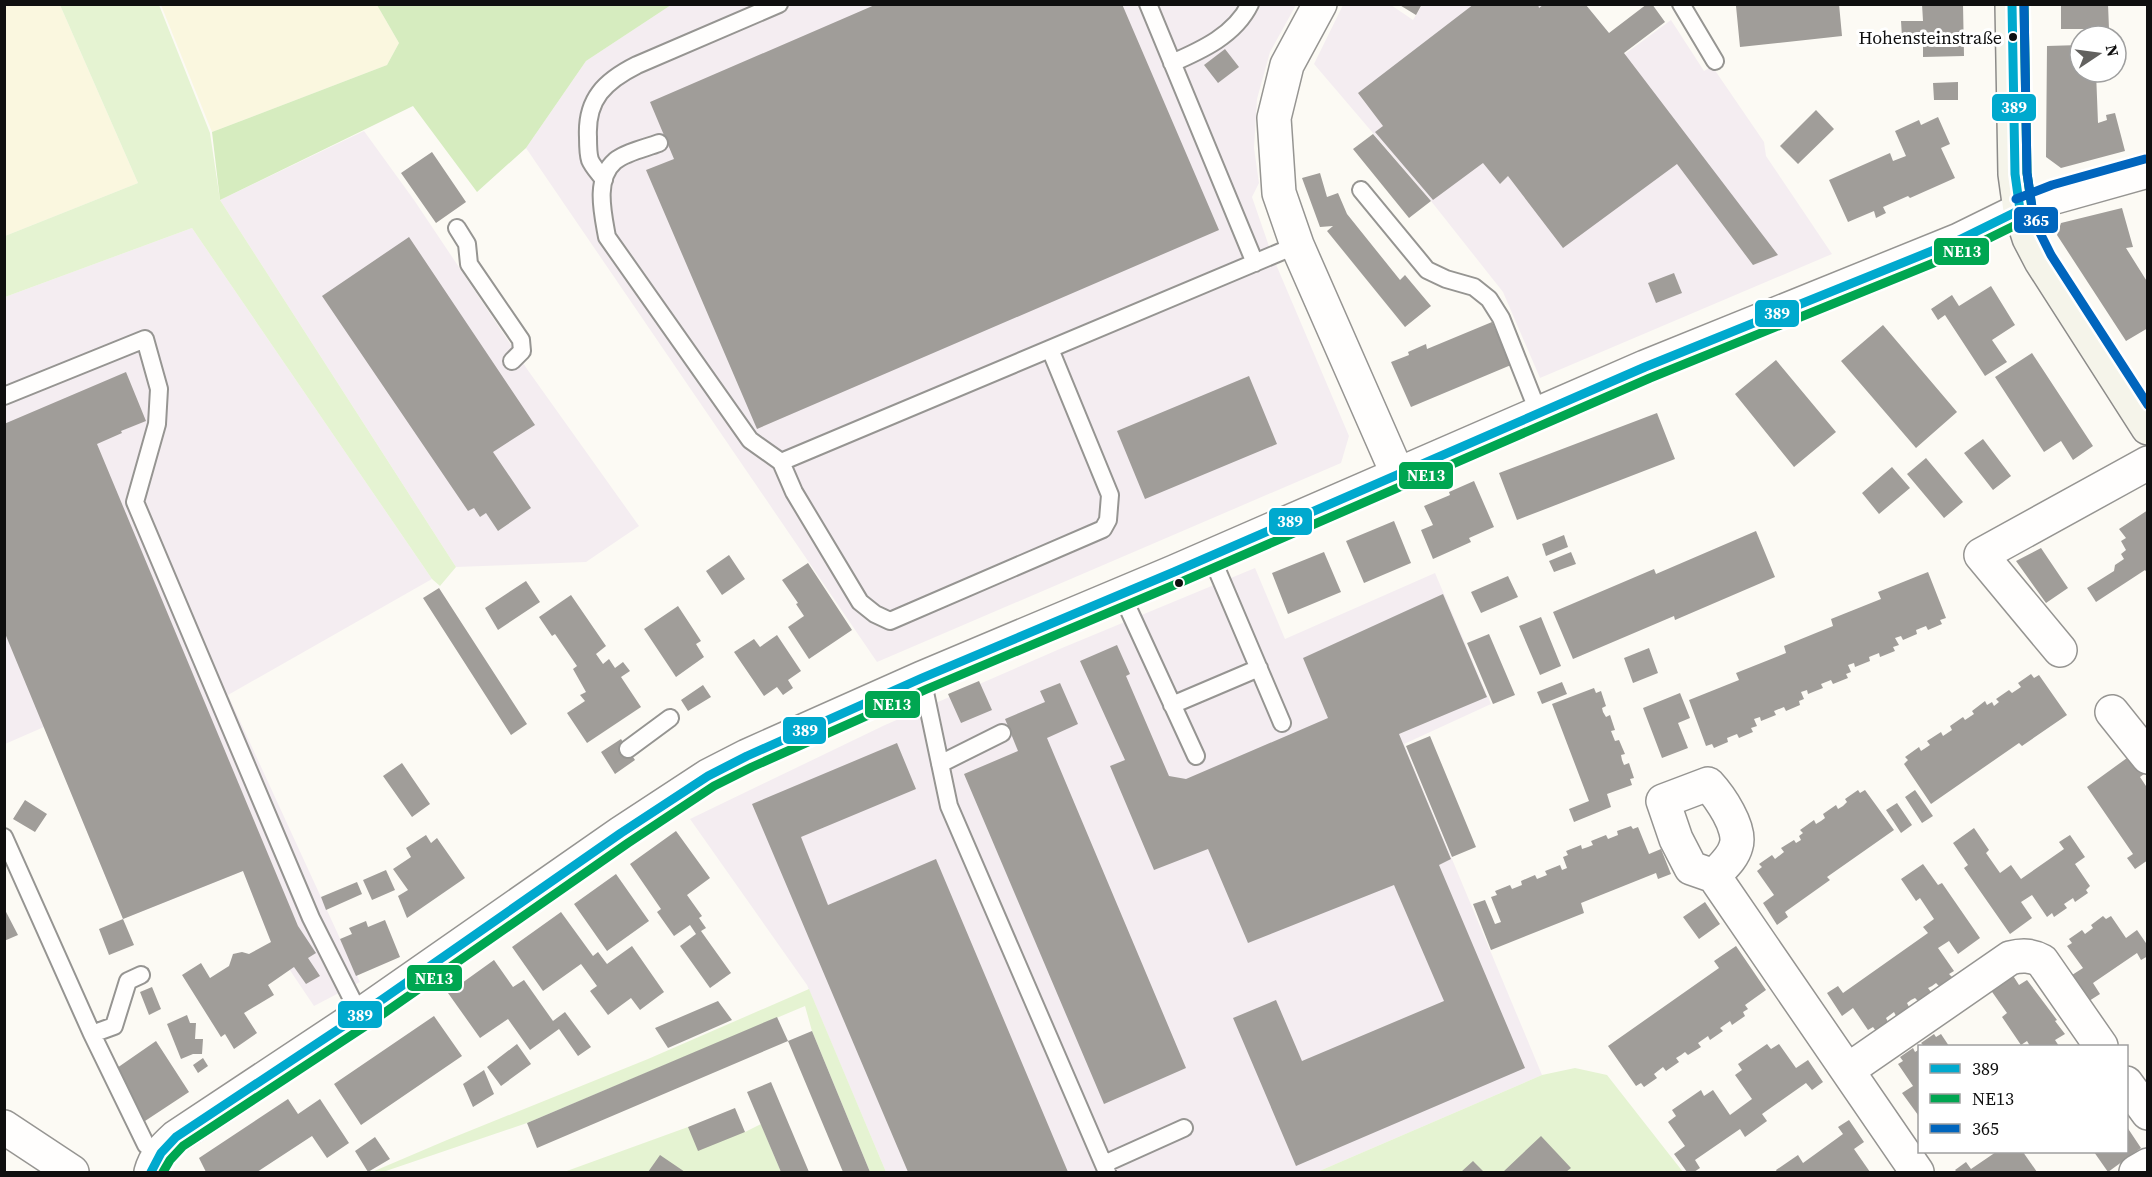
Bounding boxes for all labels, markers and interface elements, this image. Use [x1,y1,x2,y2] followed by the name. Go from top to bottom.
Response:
[2068,24,2128,84] north arrow
[1858,25,2002,50] place label: Hohensteinstraße
[2007,31,2019,43] marker: Hohensteinstraße
[2101,42,2125,59] text: N
[1991,93,2037,122] line badge: 389
[2001,96,2027,118] text: 389
[2013,206,2059,234] line badge: 365
[2023,209,2049,231] text: 365
[1933,237,1990,266] line badge: NE13
[1943,240,1982,262] text: NE13
[1754,299,1800,328] line badge: 389
[1764,302,1790,324] text: 389
[1398,461,1454,490] line badge: NE13
[1407,464,1446,486] text: NE13
[1268,507,1313,536] line badge: 389
[1277,510,1303,532] text: 389
[1173,577,1185,589] unlabelled marker
[864,690,921,719] line badge: NE13
[873,693,912,715] text: NE13
[782,716,827,745] line badge: 389
[792,719,818,741] text: 389
[406,964,463,992] line badge: NE13
[415,967,454,989] text: NE13
[337,1000,383,1029] line badge: 389
[347,1004,373,1026] text: 389
[1918,1045,2128,1153] legend
[1972,1056,1999,1081] text: 389
[1972,1086,2014,1111] text: NE13
[1972,1116,1999,1141] text: 365

